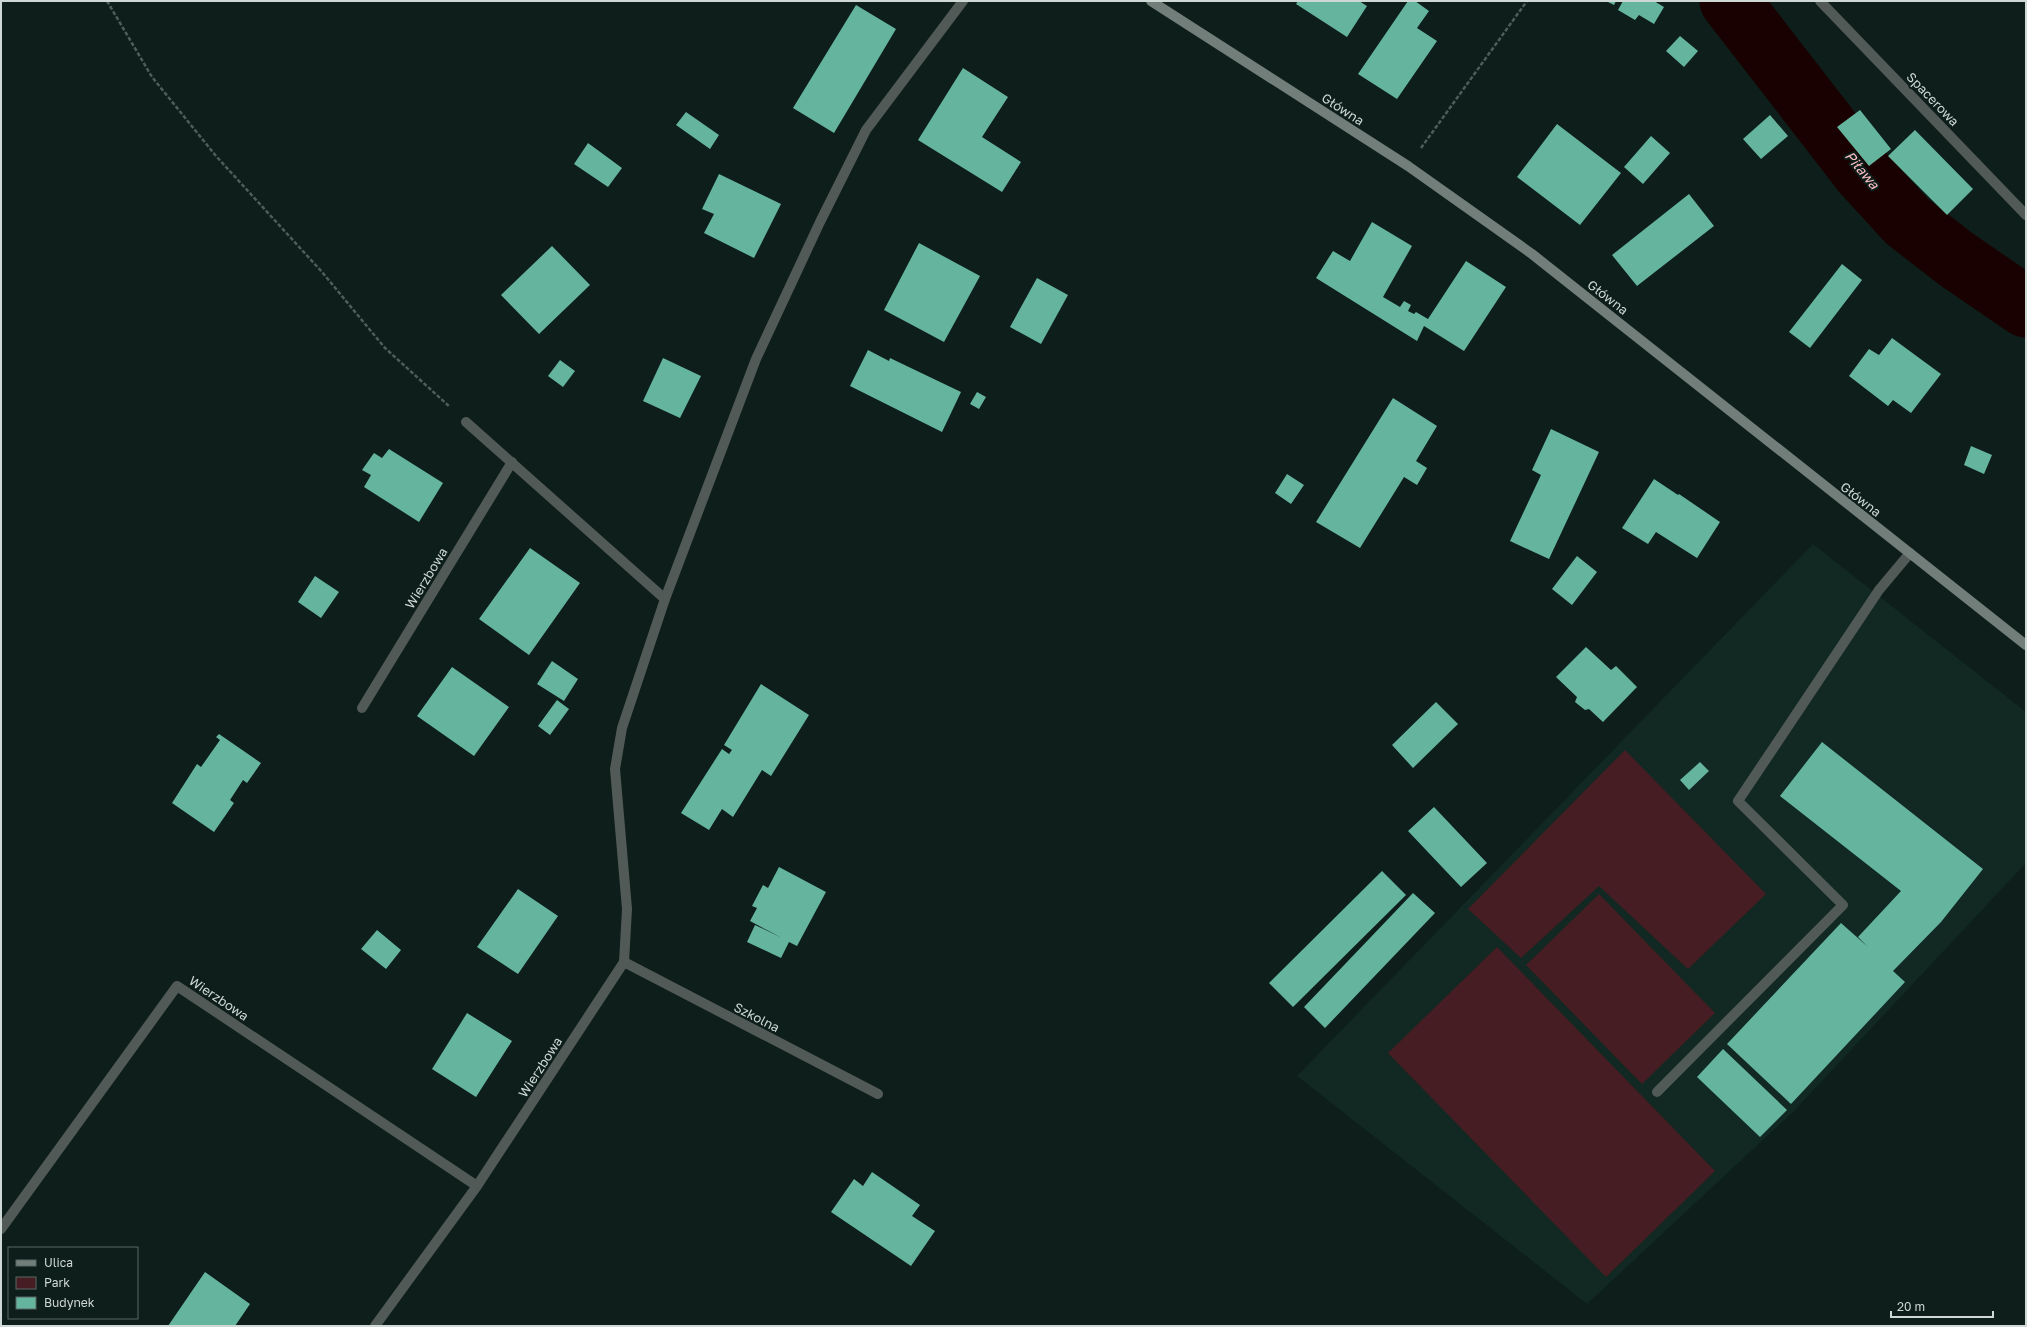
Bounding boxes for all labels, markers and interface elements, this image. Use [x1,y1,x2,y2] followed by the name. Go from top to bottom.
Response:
[1903,69,1963,129] street label: Spacerowa
[1319,89,1367,129] street label: Główna
[1842,147,1884,193] water label: Piława
[1585,276,1631,318] street label: Główna
[1838,478,1884,520] street label: Główna
[401,544,451,612] street label: Wierzbowa
[186,972,252,1024] street label: Wierzbowa
[731,999,783,1035] street label: Szkolna
[515,1034,565,1100] street label: Wierzbowa
[8,1247,138,1319] legend
[44,1255,73,1270] text: Ulica
[44,1275,70,1290] text: Park
[1891,1293,1993,1319] scale bar
[44,1295,95,1310] text: Budynek
[1897,1299,1925,1314] text: 20 m

